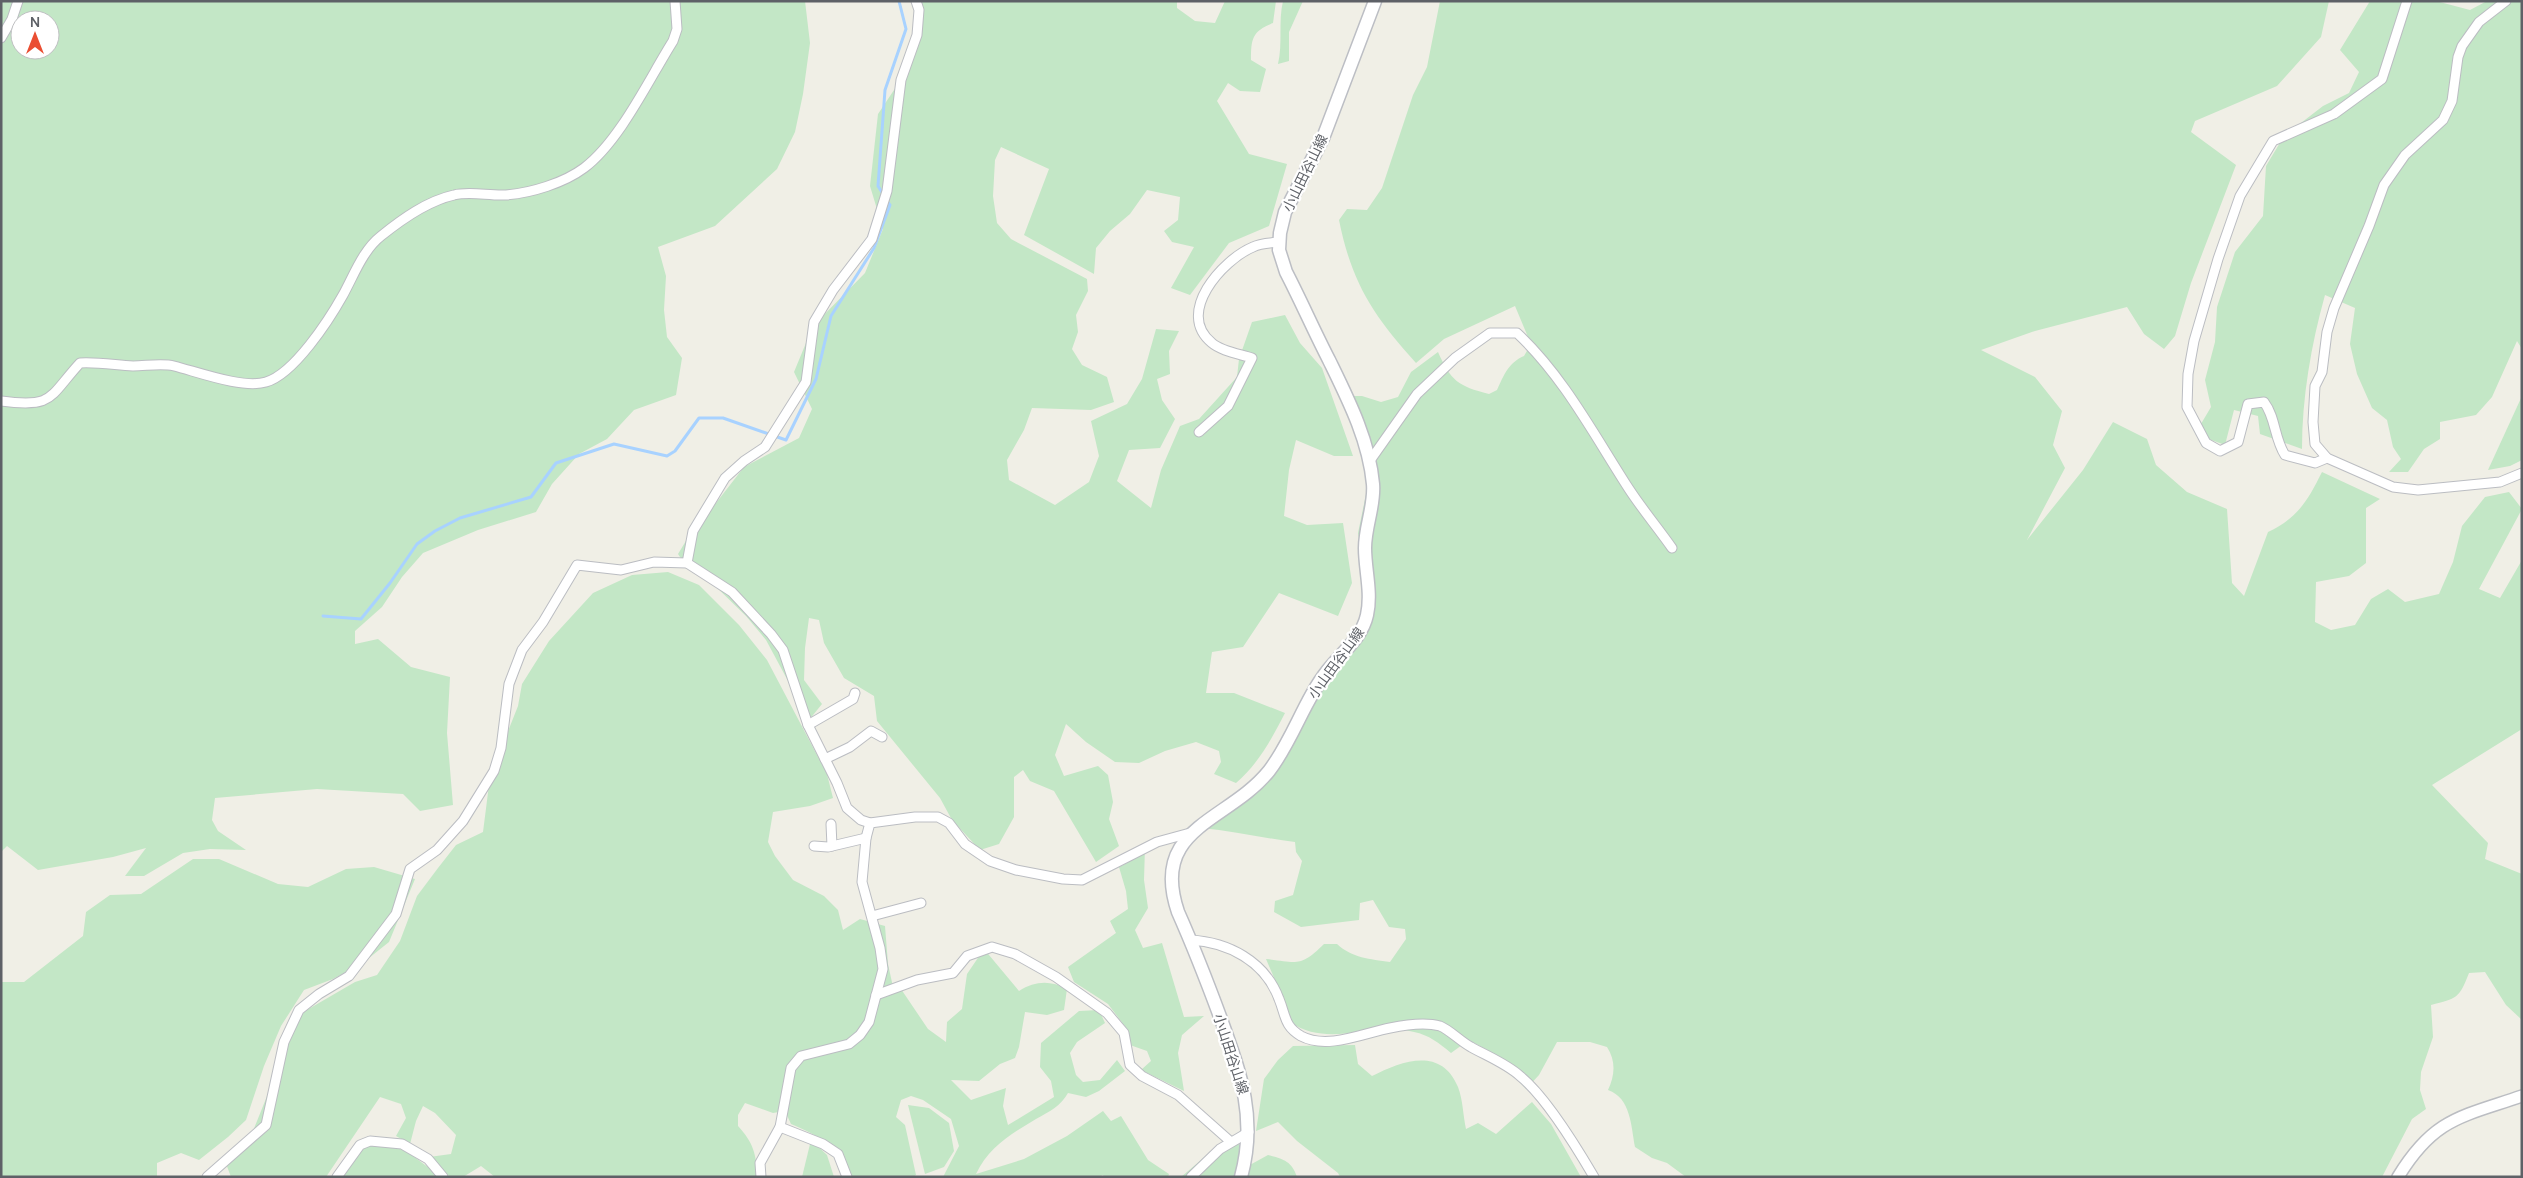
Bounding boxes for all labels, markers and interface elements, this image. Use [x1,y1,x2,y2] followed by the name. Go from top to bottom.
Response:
[10,10,60,60] north arrow
[30,12,40,31] text: N
[1278,131,1332,215] street label: 小山田谷山線
[1303,623,1368,702] street label: 小山田谷山線
[1209,1011,1253,1097] street label: 小山田谷山線

